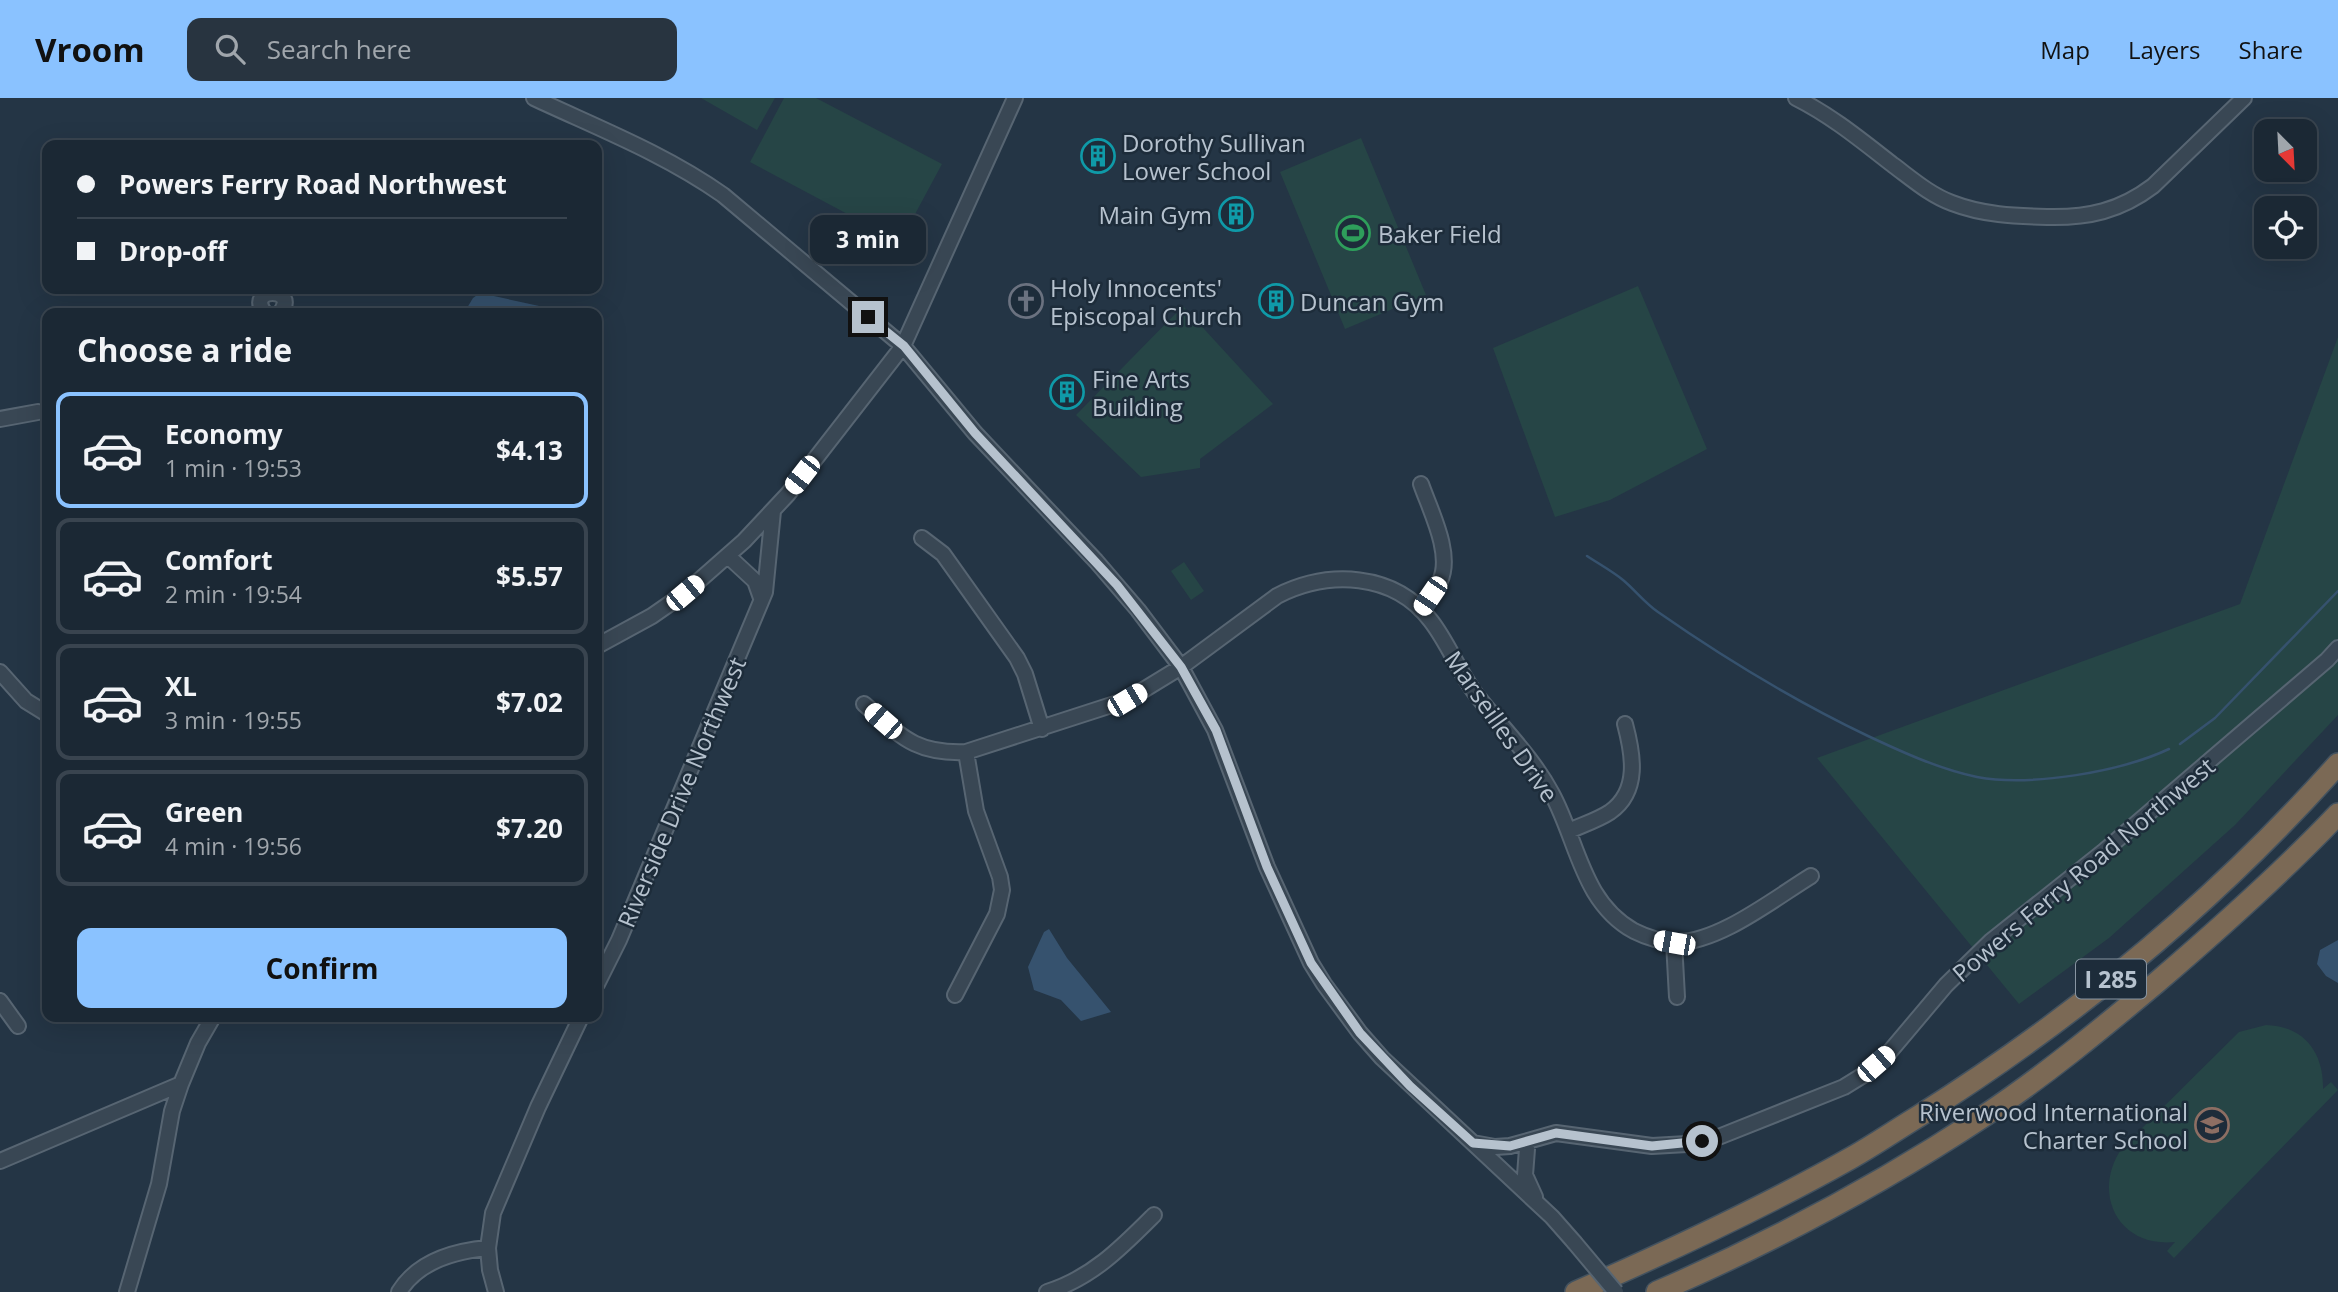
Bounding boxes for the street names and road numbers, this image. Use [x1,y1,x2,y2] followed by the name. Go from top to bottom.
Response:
[1438,644,1566,808] street label: Marseilles Drive
[609,652,753,932] street label: Riverside Drive Northwest
[1945,749,2221,989] street label: Powers Ferry Road Northwest
[2076,960,2146,998] road number: I 285

